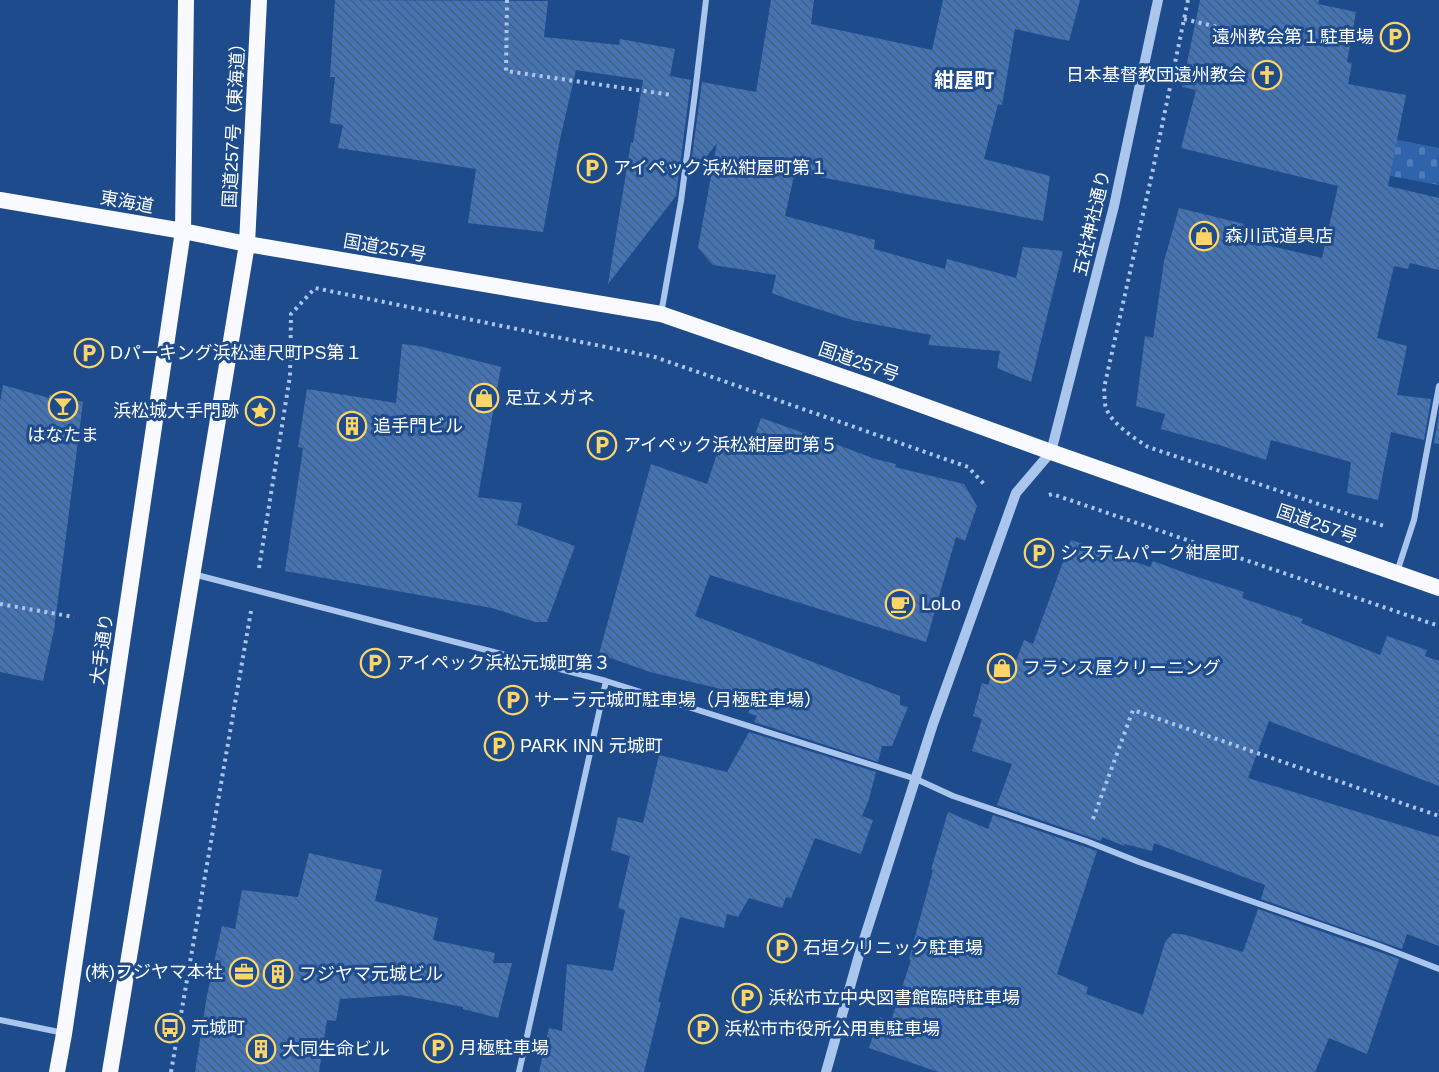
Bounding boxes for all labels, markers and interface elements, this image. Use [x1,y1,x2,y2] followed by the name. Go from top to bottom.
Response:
[1379,21,1411,53] parking icon: 遠州教会第１駐車場
[1212,27,1374,47] place label: 遠州教会第１駐車場
[219,34,249,208] street label: 国道257号（東海道）
[1251,59,1283,91] church icon: 日本基督教団遠州教会
[1066,65,1246,85] place label: 日本基督教団遠州教会
[934,69,994,91] district label: 紺屋町
[576,152,608,184] parking icon: アイペック浜松紺屋町第１
[613,158,828,178] place label: アイペック浜松紺屋町第１
[1070,168,1114,278] street label: 五社神社通り
[99,187,155,217] street label: 東海道
[1188,220,1220,252] shop icon: 森川武道具店
[1225,226,1333,246] place label: 森川武道具店
[342,231,428,265] street label: 国道257号
[73,337,105,369] parking icon: Dパーキング浜松連尺町PS第１
[816,339,902,385] street label: 国道257号
[110,343,362,363] place label: Dパーキング浜松連尺町PS第１
[468,382,500,414] shop icon: 足立メガネ
[505,388,595,408] place label: 足立メガネ
[47,390,79,422] bar icon: はなたま
[244,395,276,427] place icon: 浜松城大手門跡
[113,401,239,421] place label: 浜松城大手門跡
[336,410,368,442] building icon: 追手門ビル
[373,416,463,436] place label: 追手門ビル
[27,425,99,445] place label: はなたま
[586,429,618,461] parking icon: アイペック浜松紺屋町第５
[623,435,838,455] place label: アイペック浜松紺屋町第５
[1274,501,1360,547] street label: 国道257号
[1023,537,1055,569] parking icon: システムパーク紺屋町
[1060,543,1239,563] place label: システムパーク紺屋町
[884,588,916,620] cafe icon: LoLo
[921,594,961,614] place label: LoLo
[87,612,117,686] street label: 大手通り
[359,647,391,679] parking icon: アイペック浜松元城町第３
[986,652,1018,684] shop icon: フランス屋クリーニング
[396,653,611,673] place label: アイペック浜松元城町第３
[1023,658,1221,678] place label: フランス屋クリーニング
[497,684,529,716] parking icon: サーラ元城町駐車場（月極駐車場）
[534,690,822,710] place label: サーラ元城町駐車場（月極駐車場）
[483,730,515,762] parking icon: PARK INN 元城町
[520,736,663,756] place label: PARK INN 元城町
[766,932,798,964] parking icon: 石垣クリニック駐車場
[803,938,983,958] place label: 石垣クリニック駐車場
[228,956,260,988] office icon: (株)フジヤマ本社
[262,958,294,990] building icon: フジヤマ元城ビル
[85,962,223,982] place label: (株)フジヤマ本社
[299,964,443,984] place label: フジヤマ元城ビル
[731,982,763,1014] parking icon: 浜松市立中央図書館臨時駐車場
[768,988,1020,1008] place label: 浜松市立中央図書館臨時駐車場
[154,1012,186,1044] bus stop icon: 元城町
[687,1013,719,1045] parking icon: 浜松市市役所公用車駐車場
[191,1018,245,1038] place label: 元城町
[724,1019,940,1039] place label: 浜松市市役所公用車駐車場
[422,1032,454,1064] parking icon: 月極駐車場
[245,1033,277,1065] building icon: 大同生命ビル
[459,1038,549,1058] place label: 月極駐車場
[282,1039,390,1059] place label: 大同生命ビル

